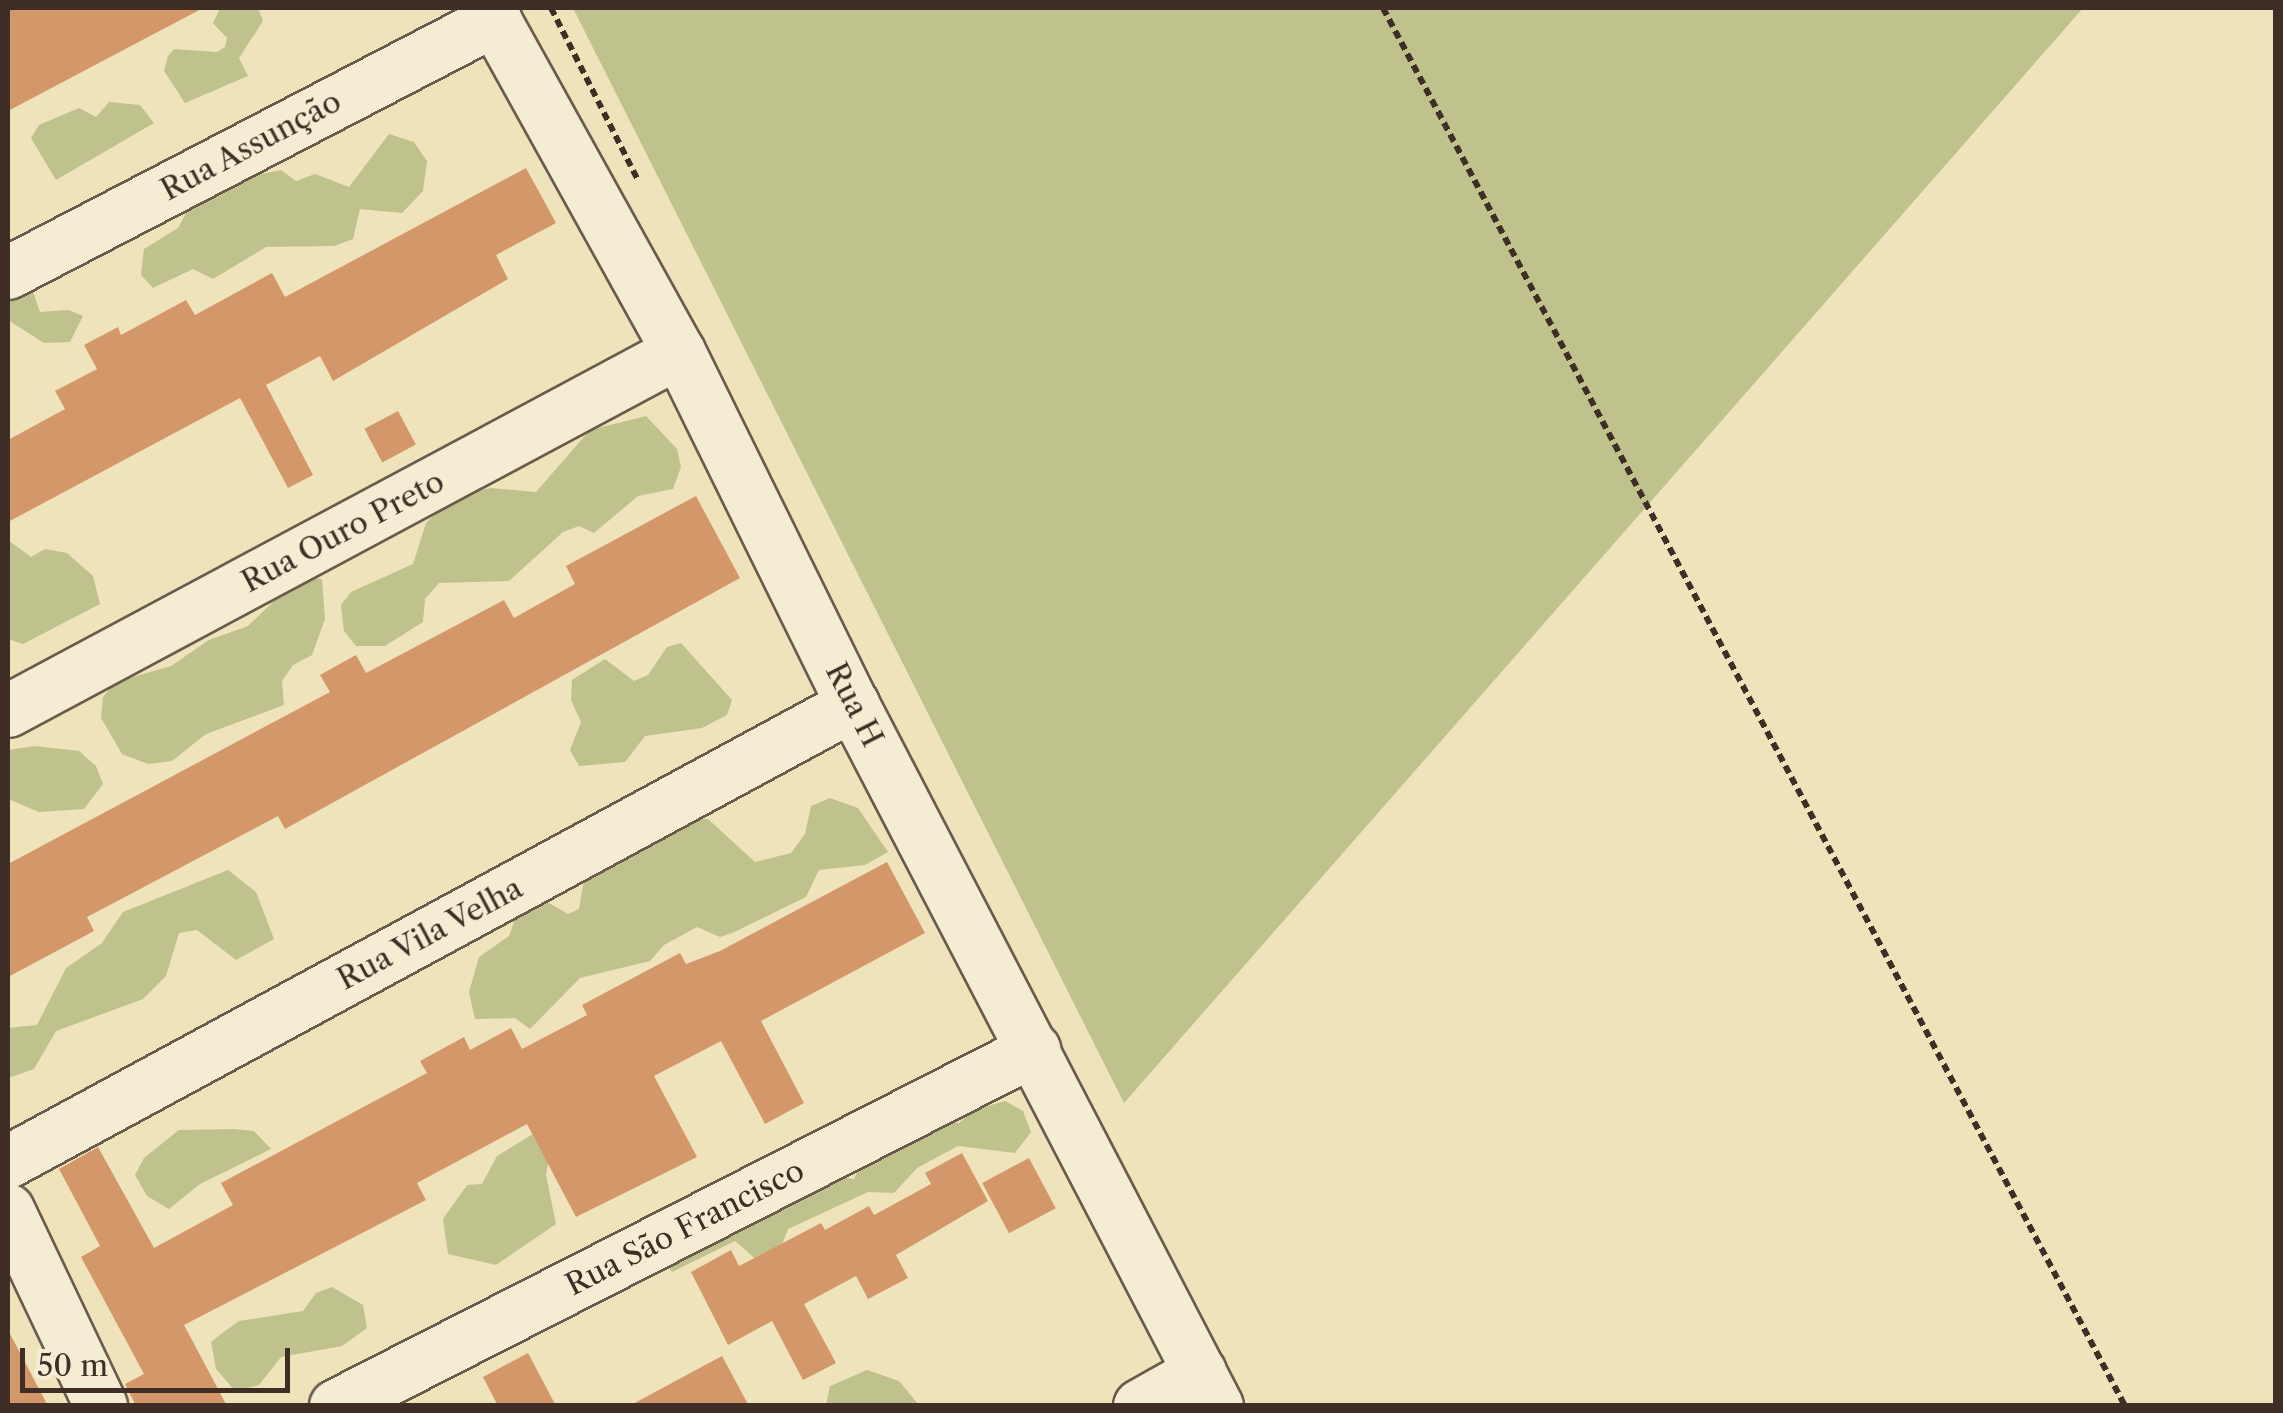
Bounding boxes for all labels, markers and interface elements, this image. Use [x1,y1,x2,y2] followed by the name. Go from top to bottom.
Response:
[154,83,348,209] street label: Rua Assunção
[236,463,450,601] street label: Rua Ouro Preto
[818,657,890,753] street label: Rua H
[330,870,530,998] street label: Rua Vila Velha
[560,1152,810,1304] street label: Rua São Francisco
[25,1328,295,1390] scale bar
[37,1347,108,1384] text: 50 m

